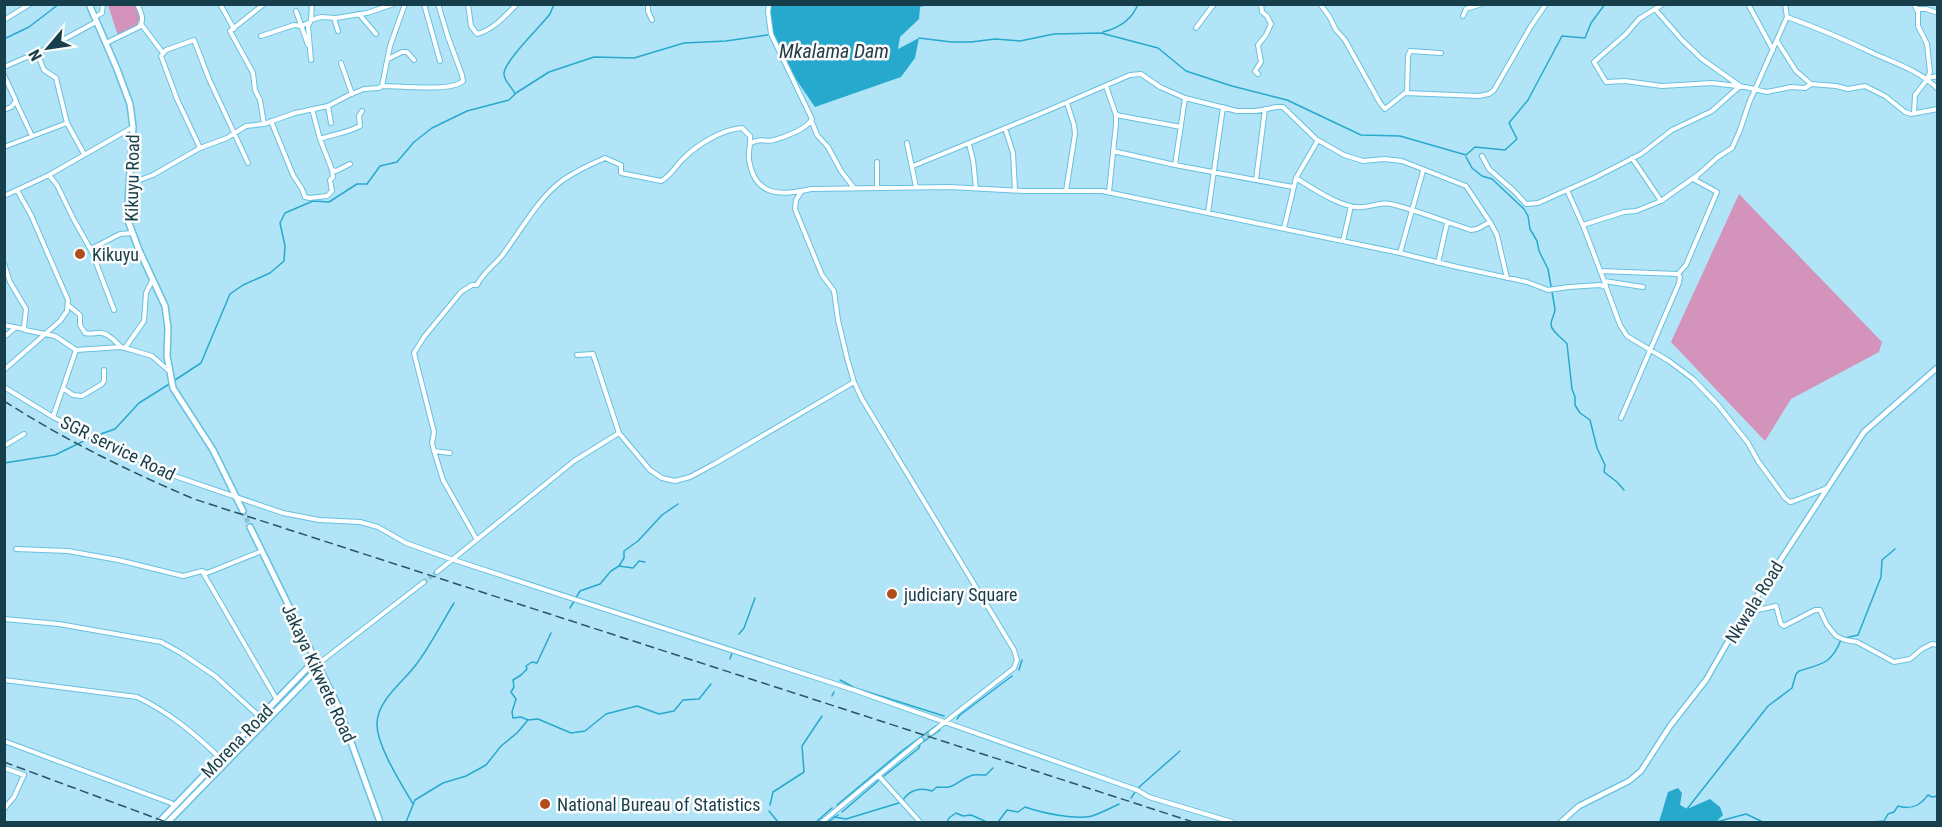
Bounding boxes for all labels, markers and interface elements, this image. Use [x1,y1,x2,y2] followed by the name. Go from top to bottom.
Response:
[18,18,78,78] north arrow
[779,39,889,63] water label: Mkalama Dam
[25,46,46,64] text: N
[121,134,143,222] street label: Kikuyu Road
[92,244,139,265] place label: Kikuyu
[73,247,87,261] marker: Kikuyu
[57,411,179,485] street label: SGR service Road
[1721,557,1787,647] street label: Nkwala Road
[903,584,1018,605] place label: judiciary Square
[885,587,899,601] marker: judiciary Square
[278,600,360,746] street label: Jakaya Kikwete Road
[197,700,277,782] street label: Morena Road
[557,794,760,815] place label: National Bureau of Statistics
[538,797,552,811] marker: National Bureau of Statistics

